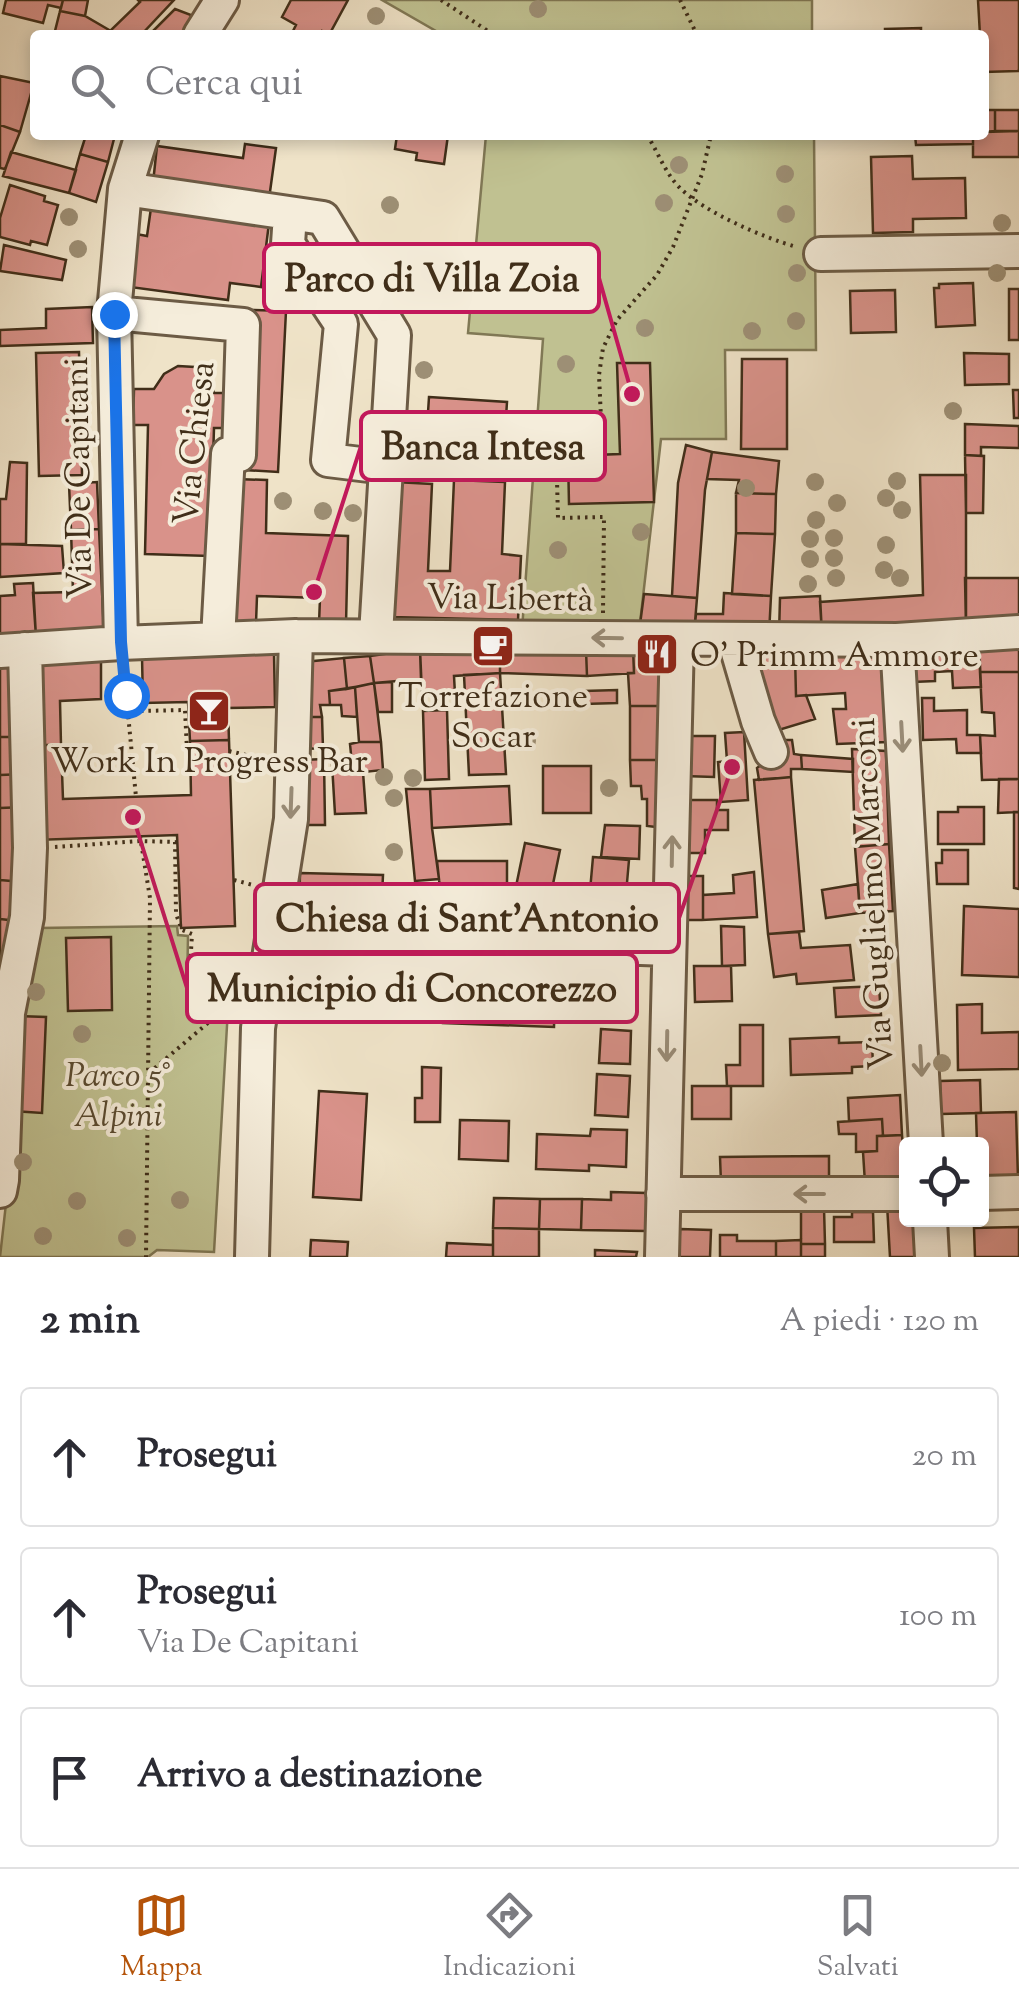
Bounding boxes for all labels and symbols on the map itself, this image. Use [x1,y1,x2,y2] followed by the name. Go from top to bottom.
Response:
[264,244,599,312] callout: Parco di Villa Zoia
[284,255,580,309] text: Parco di Villa Zoia
[92,292,138,338] route end
[53,356,108,600] street label: Via De Capitani
[163,359,230,528] street label: Via Chiesa
[361,412,605,480] callout: Banca Intesa
[381,423,585,477] text: Banca Intesa
[426,574,594,627] street label: Via Libertà
[470,623,516,669] cafe icon: Torrefazione Socar
[591,628,624,648] one-way arrow
[634,631,680,677] restaurant icon: O' Primm Ammore
[690,632,979,683] place label: O' Primm Ammore
[104,673,150,719] route start
[398,673,588,764] place label: Torrefazione Socar
[186,688,232,734] bar icon: Work In Progress Bar
[840,716,909,1071] street label: Via Guglielmo Marconi
[893,720,912,752] one-way arrow
[50,738,368,789] place label: Work In Progress Bar
[281,787,300,819] one-way arrow
[662,836,681,868] one-way arrow
[255,884,679,952] callout: Chiesa di Sant'Antonio
[275,895,659,949] text: Chiesa di Sant'Antonio
[187,954,637,1022] callout: Municipio di Concorezzo
[207,965,617,1019] text: Municipio di Concorezzo
[658,1030,676,1062] one-way arrow
[912,1045,931,1077] one-way arrow
[65,1052,171,1143] park label: Parco 5° Alpini
[794,1184,826,1204] one-way arrow

